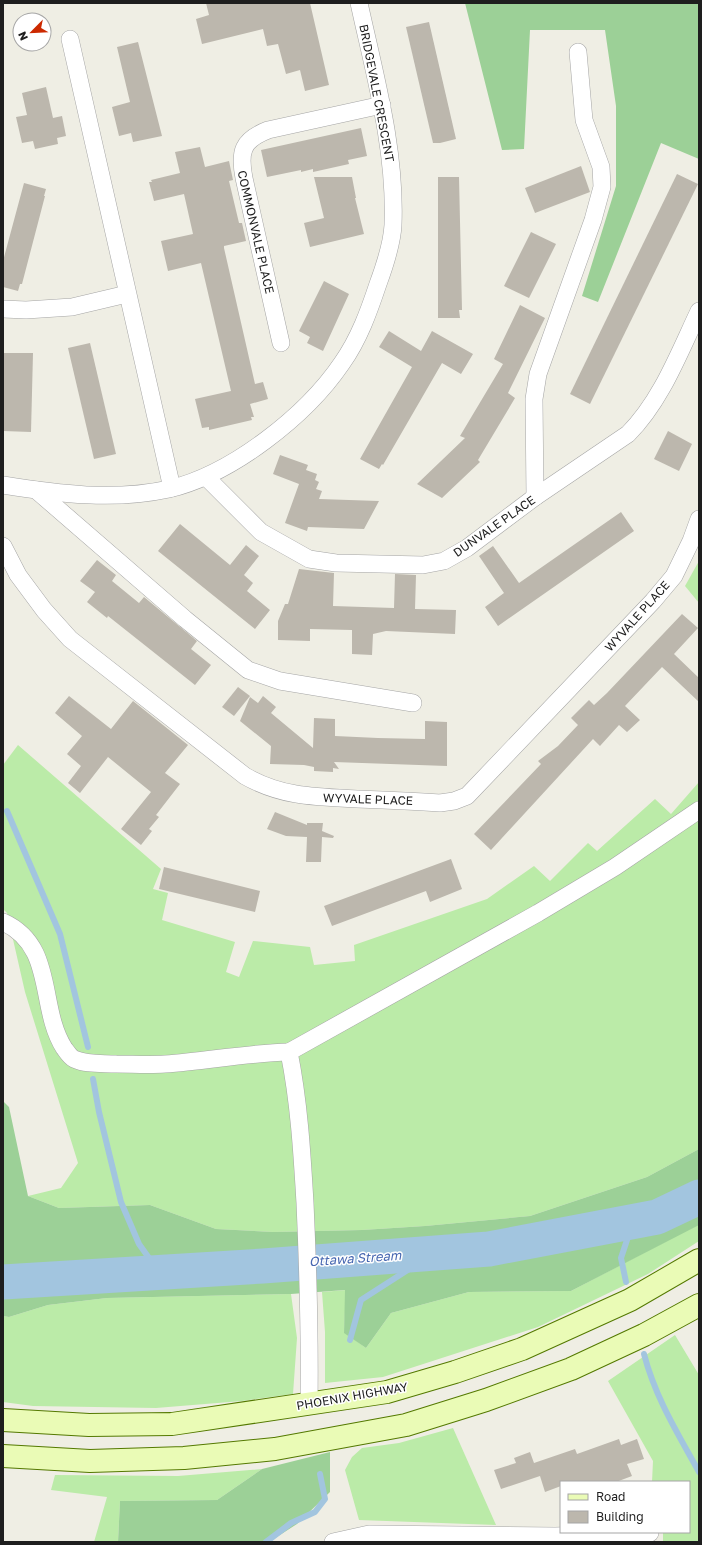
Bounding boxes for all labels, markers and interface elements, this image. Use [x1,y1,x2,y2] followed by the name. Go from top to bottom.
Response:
[12,12,52,52] north arrow
[356,23,398,164] street label: BRIDGEVALE CRESCENT
[15,30,30,43] text: N
[234,169,278,295] street label: COMMONVALE PLACE
[450,492,538,560] street label: DUNVALE PLACE
[601,577,673,655] street label: WYVALE PLACE
[323,790,413,808] street label: WYVALE PLACE
[308,1247,402,1269] water label: Ottawa Stream
[295,1379,409,1413] street label: PHOENIX HIGHWAY
[560,1481,690,1533] legend
[596,1489,625,1504] text: Road
[596,1509,644,1524] text: Building

